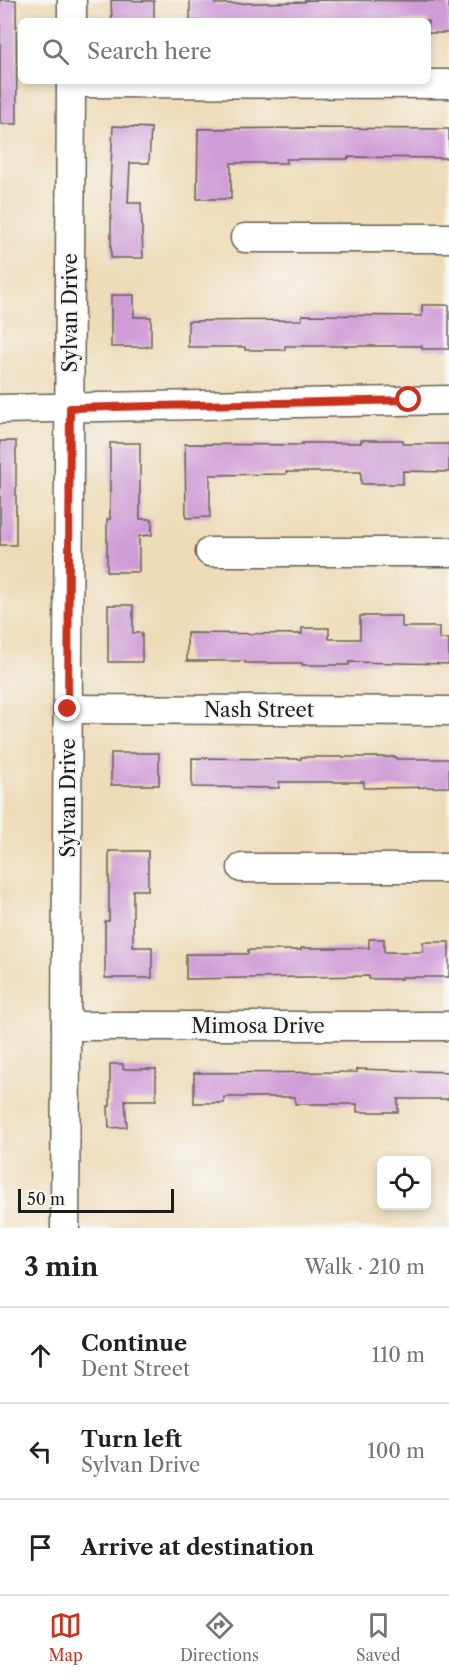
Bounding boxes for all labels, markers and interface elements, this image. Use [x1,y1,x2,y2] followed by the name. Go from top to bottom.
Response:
[18,18,431,84] search box
[39,35,72,68] icon: search
[87,38,212,65] text: Search here
[58,253,82,373] street label: Sylvan Drive
[395,386,421,412] route start
[54,695,80,721] route end
[204,698,314,722] street label: Nash Street
[56,738,80,858] street label: Sylvan Drive
[191,1014,325,1038] street label: Mimosa Drive
[377,1156,431,1210] map controls
[377,1156,431,1210] button: locate
[18,1186,174,1214] scale bar
[27,1189,65,1209] text: 50 m
[24,1251,98,1283] text: 3 min
[304,1255,425,1279] text: Walk · 210 m
[81,1330,187,1357] text: Continue
[24,1339,57,1372] icon: ahead
[372,1343,425,1367] text: 110 m
[81,1357,190,1381] text: Dent Street
[81,1426,182,1453] text: Turn left
[24,1435,57,1468] icon: left
[367,1439,425,1463] text: 100 m
[81,1453,200,1477] text: Sylvan Drive
[24,1531,57,1564] icon: arrive
[81,1534,314,1561] text: Arrive at destination
[49,1609,83,1665] tab: Map
[180,1609,259,1665] tab: Directions
[356,1609,400,1665] tab: Saved

